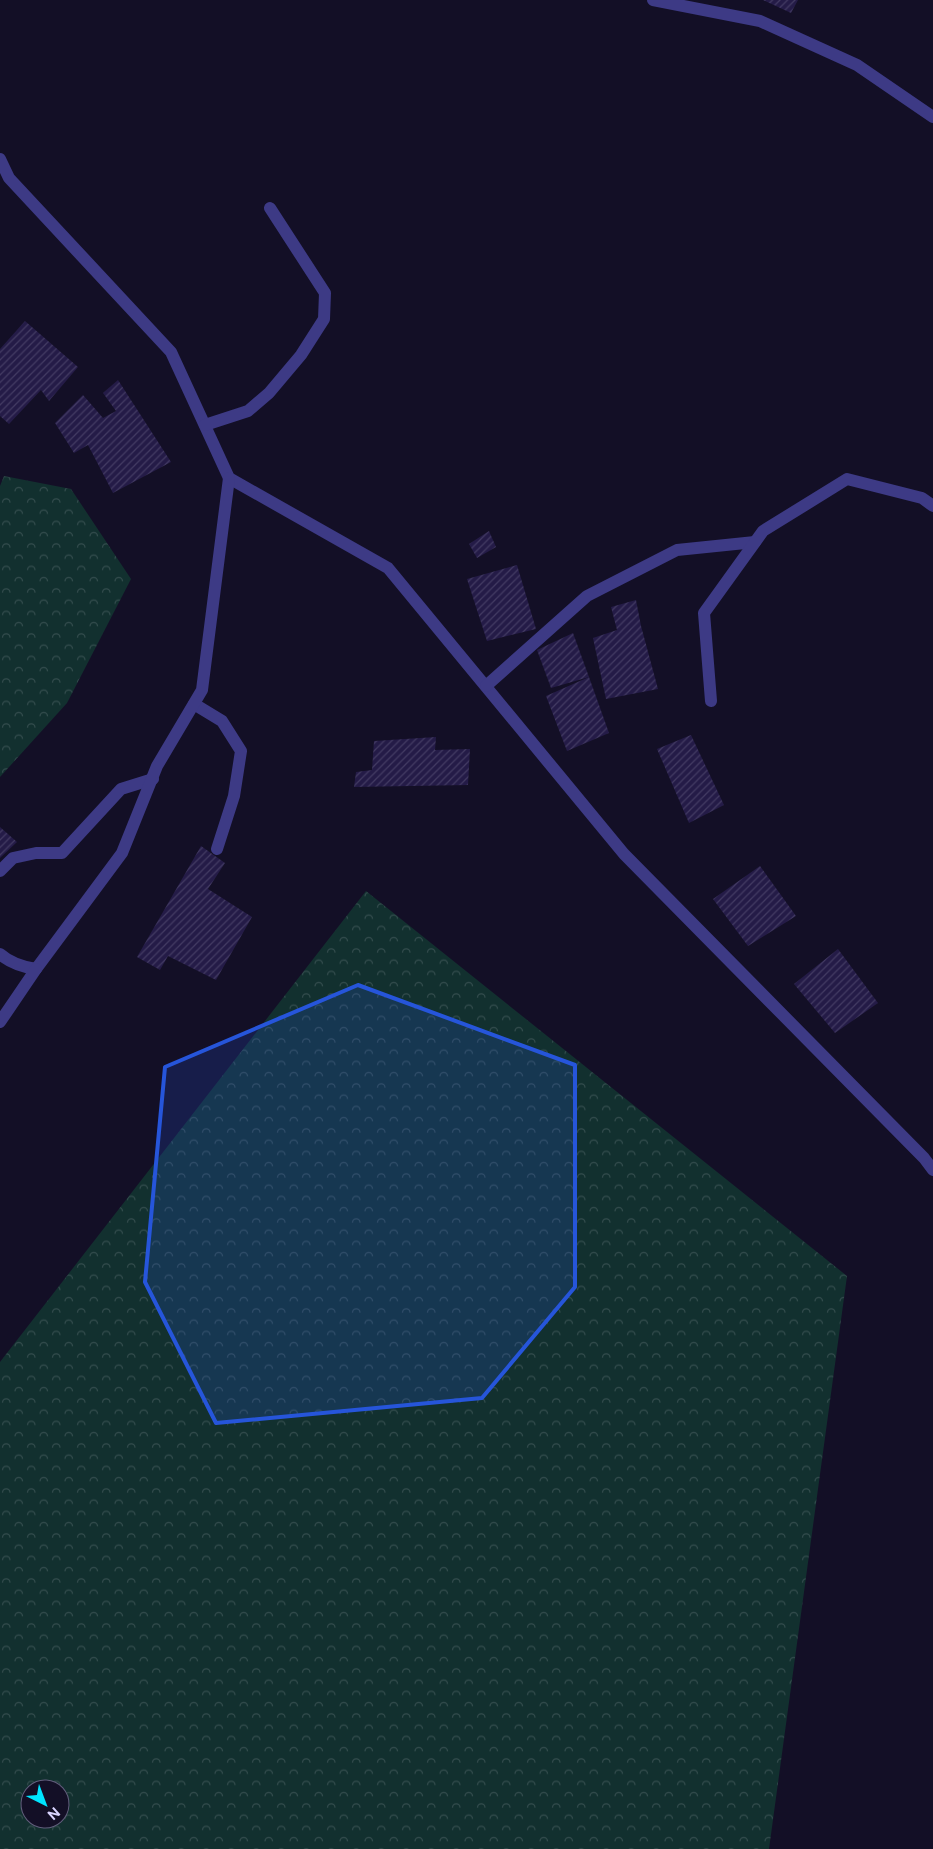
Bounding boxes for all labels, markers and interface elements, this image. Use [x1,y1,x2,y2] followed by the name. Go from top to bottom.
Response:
[20,1779,70,1829] north arrow
[44,1804,63,1823] text: N

